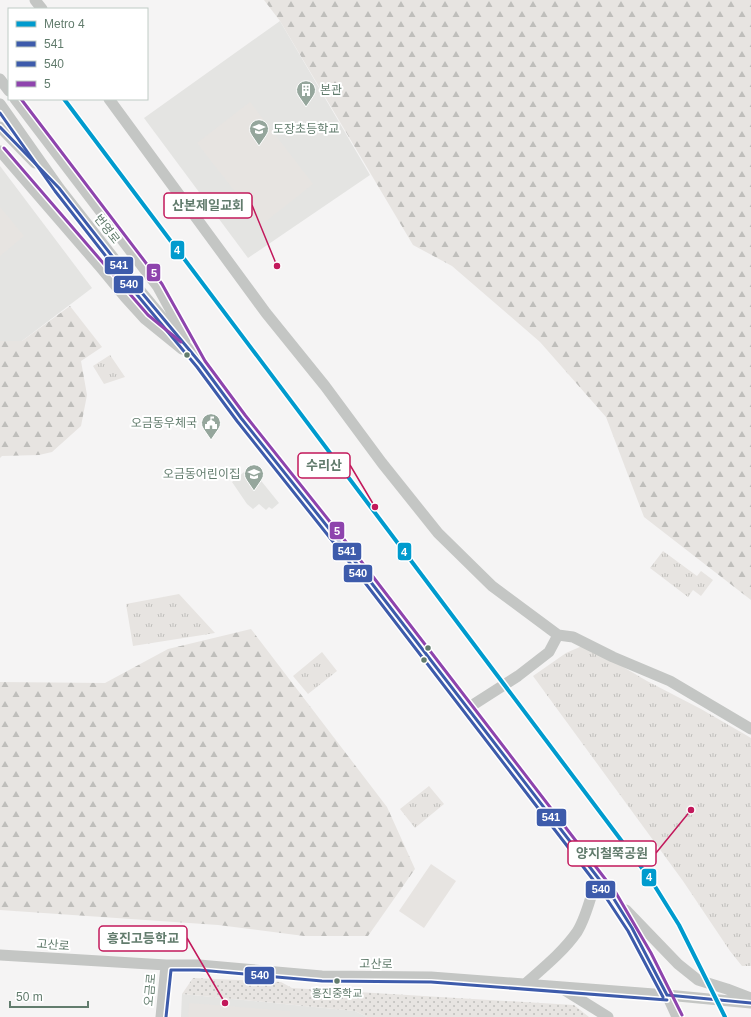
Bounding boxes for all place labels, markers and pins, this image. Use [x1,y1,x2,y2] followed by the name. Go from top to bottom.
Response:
[295,79,317,107] building icon: 본관
[320,83,342,97] place label: 본관
[248,118,270,146] school or university icon: 도장초등학교
[273,122,339,136] place label: 도장초등학교
[164,193,252,218] callout: 산본제일교회
[182,350,192,360] unlabelled marker
[200,412,222,440] public building icon: 오금동우체국
[131,416,197,430] place label: 오금동우체국
[298,453,350,478] callout: 수리산
[243,463,265,491] school or university icon: 오금동어린이집
[163,467,240,481] place label: 오금동어린이집
[423,643,433,653] unlabelled marker
[419,655,429,665] unlabelled marker
[568,841,656,866] callout: 양지철쭉공원
[99,926,187,951] callout: 흥진고등학교
[332,976,342,986] marker: 흥진중학교
[312,987,362,999] place label: 흥진중학교

